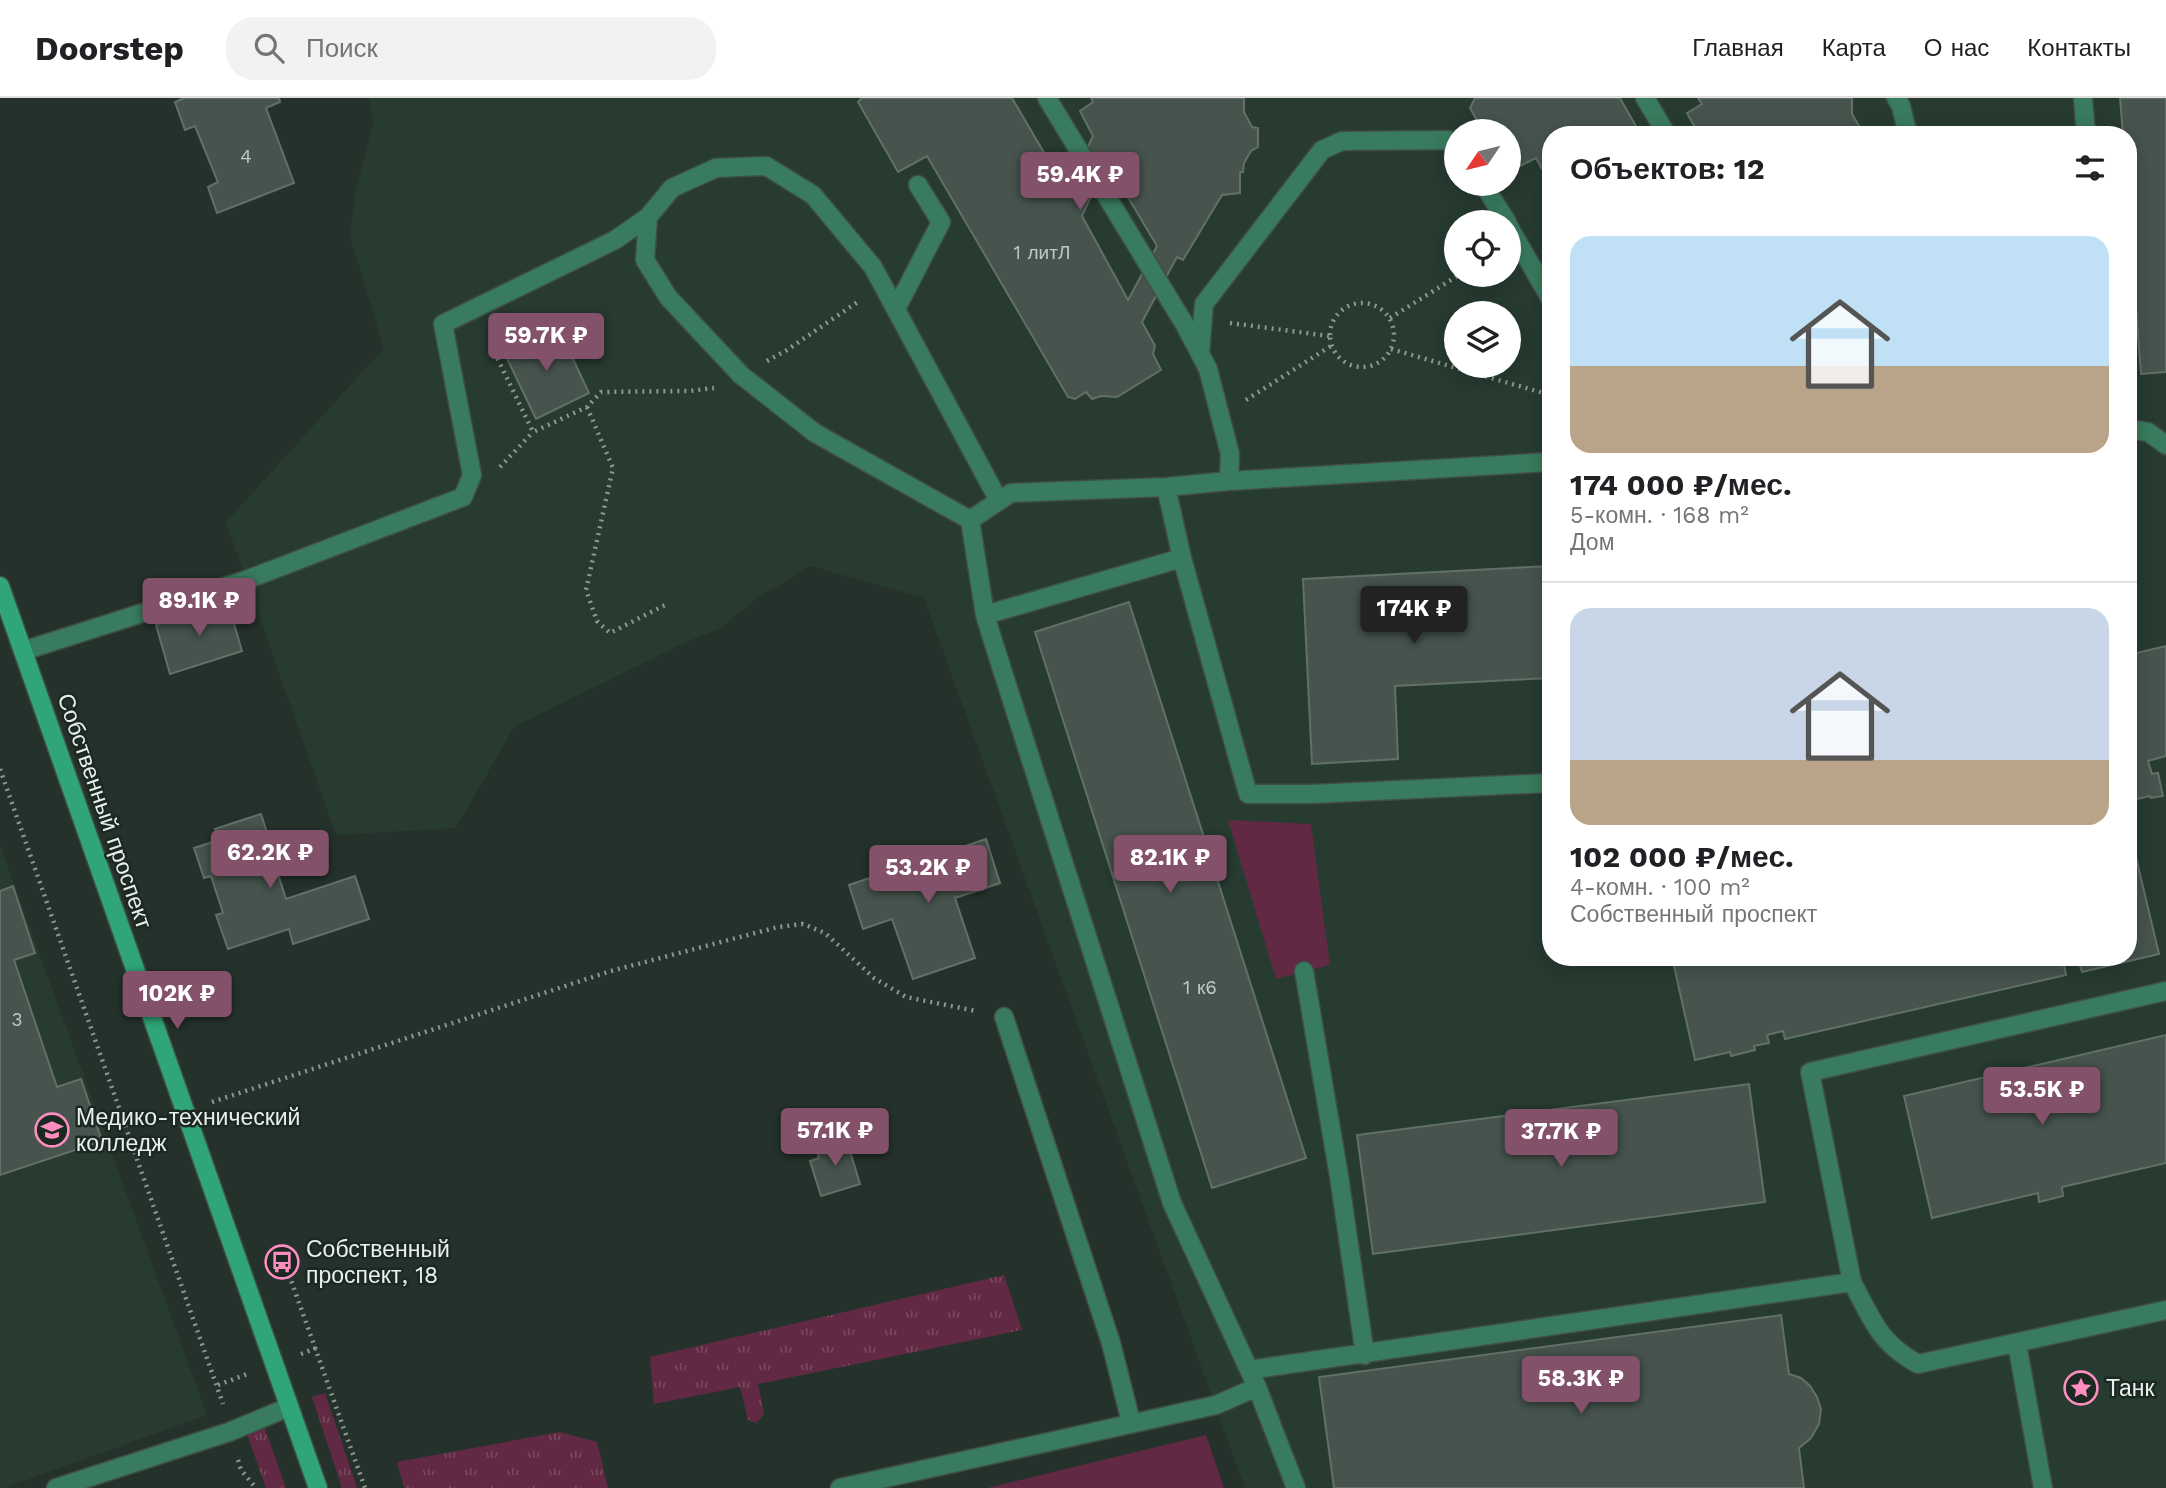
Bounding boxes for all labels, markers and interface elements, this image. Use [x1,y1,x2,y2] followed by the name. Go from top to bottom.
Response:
[226,17,716,80] search box
[35,29,184,68] text: Doorstep
[250,29,288,67] icon: search
[306,33,378,63] text: Поиск
[1692,34,1784,62] text: Главная
[1822,34,1886,62] text: Карта
[1924,34,1989,62] text: О нас
[2027,34,2131,62] text: Контакты
[1444,119,1521,196] north arrow
[1444,119,1521,378] map controls
[240,145,252,168] house number: 4
[2071,149,2109,187] icon: filters
[1570,151,1765,186] text: Объектов: 12
[1015,152,1145,212] pin: 59.4K ₽
[1036,161,1124,188] text: 59.4K ₽
[1444,210,1521,287] button: locate
[1014,241,1070,264] house number: 1 литЛ
[1777,281,1903,407] icon: home
[1444,301,1521,378] button: layers
[481,314,611,373] pin: 59.7K ₽
[504,322,588,349] text: 59.7K ₽
[1570,467,1792,502] text: 174 000 ₽/мес.
[1570,502,1749,529] text: 5-комн. · 168 m²
[1570,529,1614,556] text: Дом
[134,578,264,638] pin: 89.1K ₽
[159,587,239,614] text: 89.1K ₽
[1357,587,1471,646] pin: 174K ₽
[1376,595,1452,622] text: 174K ₽
[1777,653,1903,779] icon: home
[51,690,158,933] street label: Собственный проспект
[205,830,335,890] pin: 62.2K ₽
[1105,836,1235,895] pin: 82.1K ₽
[227,839,313,866] text: 62.2K ₽
[1570,839,1794,874] text: 102 000 ₽/мес.
[1130,844,1210,871] text: 82.1K ₽
[863,846,993,905] pin: 53.2K ₽
[885,854,971,881] text: 53.2K ₽
[1570,874,1750,901] text: 4-комн. · 100 m²
[1570,901,1817,928] text: Собственный проспект
[120,972,234,1031] pin: 102K ₽
[1183,976,1217,999] house number: 1 к6
[139,980,215,1007] text: 102K ₽
[11,1008,23,1031] house number: 3
[1977,1068,2107,1127] pin: 53.5K ₽
[1999,1076,2085,1103] text: 53.5K ₽
[76,1104,300,1157] place label: Медико-технический колледж
[770,1108,900,1168] pin: 57.1K ₽
[1496,1110,1626,1169] pin: 37.7K ₽
[33,1111,71,1149] school or university icon: Медико-технический колледж
[797,1117,873,1144] text: 57.1K ₽
[1521,1118,1601,1145] text: 37.7K ₽
[306,1236,450,1289] place label: Собственный проспект, 18
[263,1243,301,1281] bus stop icon: Собственный проспект, 18
[1516,1356,1646,1416] pin: 58.3K ₽
[1538,1365,1624,1392] text: 58.3K ₽
[2062,1369,2100,1407] place icon: Танк
[2106,1375,2156,1402] place label: Танк

